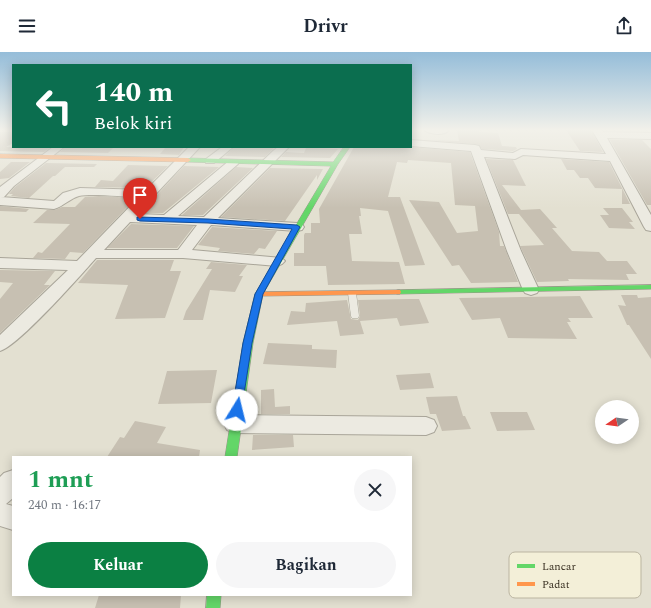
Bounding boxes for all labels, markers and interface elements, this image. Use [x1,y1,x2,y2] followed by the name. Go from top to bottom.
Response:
[303,13,348,40] text: Drivr
[16,15,38,37] icon: menu
[613,15,635,37] icon: share
[94,71,173,114] text: 140 m
[28,80,80,132] icon: left
[94,110,172,137] text: Belok kiri
[123,178,157,219] pin
[129,184,151,206] icon: arrive
[216,389,258,431] position arrow
[595,400,639,444] north arrow
[595,400,639,444] map controls
[28,462,93,498] text: 1 mnt
[354,469,396,511] button: close
[28,495,101,515] text: 240 m · 16:17
[28,542,208,588] button: Keluar
[216,542,396,588] button: Bagikan
[509,552,641,598] legend
[542,558,576,575] text: Lancar
[542,576,570,593] text: Padat

